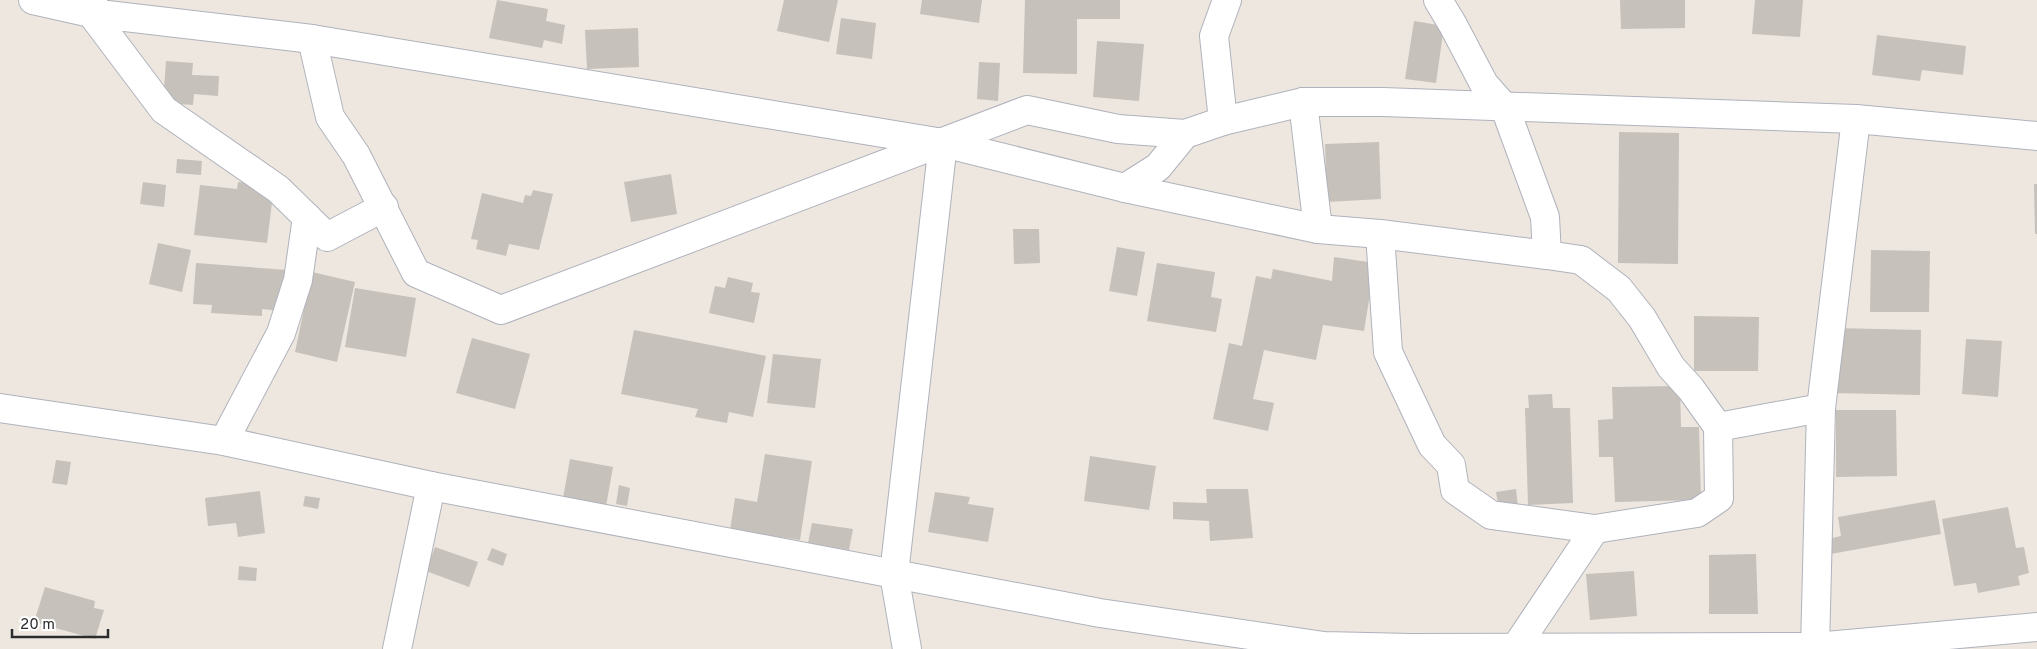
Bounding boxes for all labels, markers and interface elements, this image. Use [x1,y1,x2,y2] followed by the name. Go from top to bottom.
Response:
[12,606,109,638] scale bar
[20,616,55,635] text: 20 m

